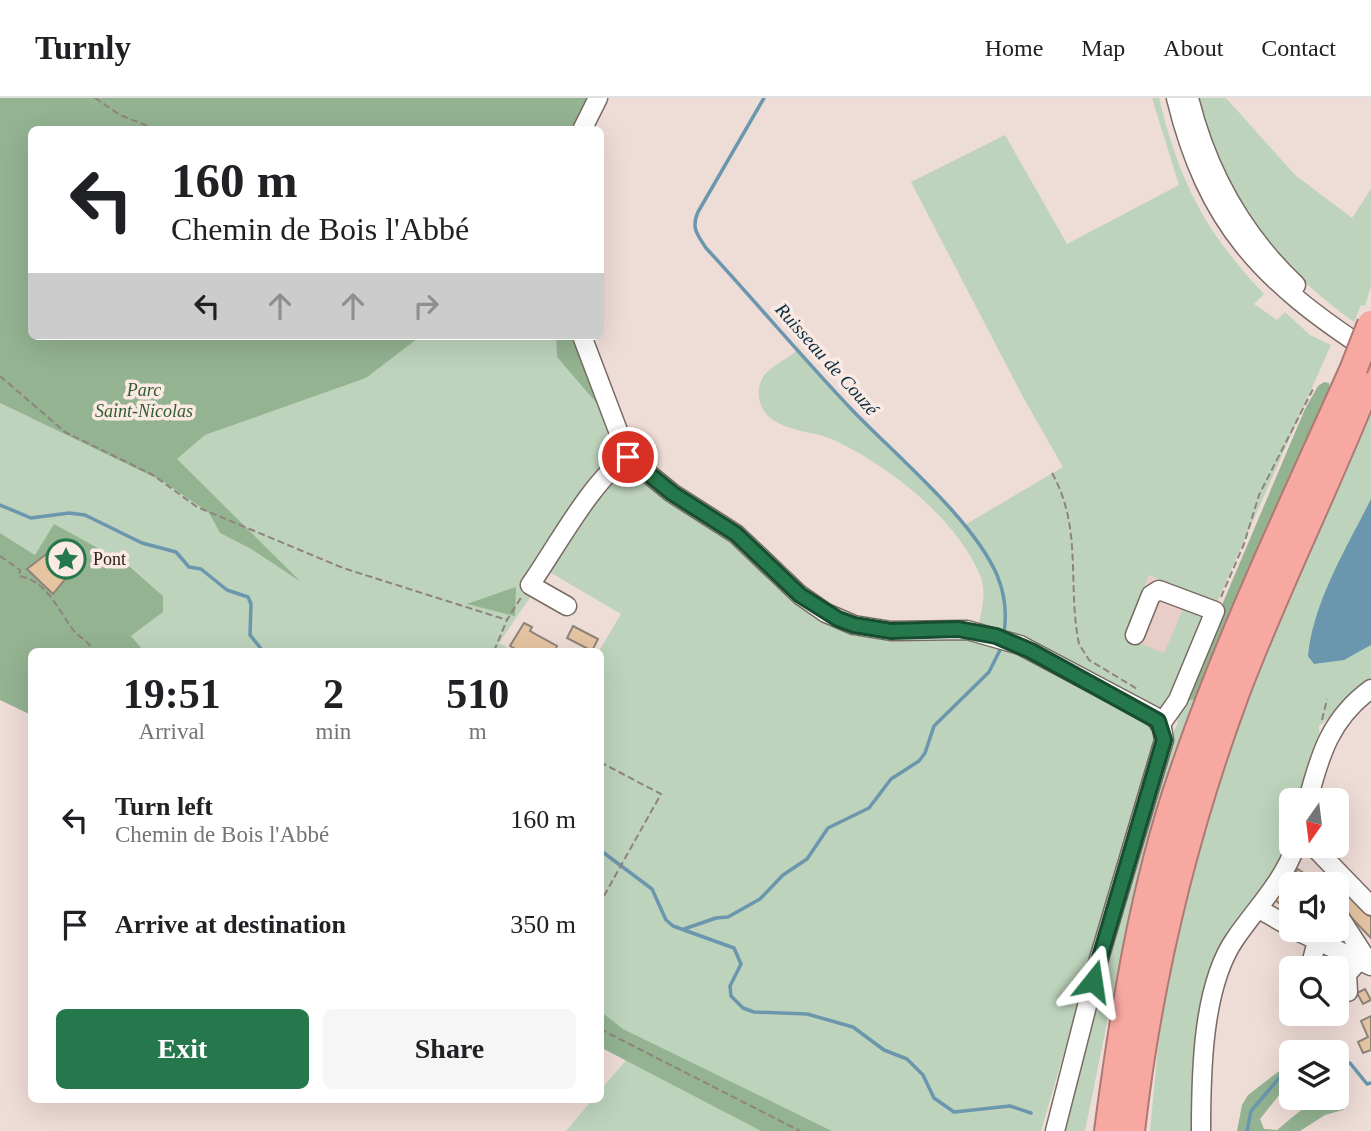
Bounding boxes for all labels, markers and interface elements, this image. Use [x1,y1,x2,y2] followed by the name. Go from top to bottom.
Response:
[35,30,131,66] text: Turnly
[985,35,1043,61] text: Home
[1081,35,1125,61] text: Map
[1163,35,1223,61] text: About
[1261,35,1336,61] text: Contact
[171,153,298,208] text: 160 m
[56,154,147,245] icon: left
[171,211,469,247] text: Chemin de Bois l'Abbé
[188,287,226,325] icon: left
[261,287,299,325] icon: ahead
[334,287,372,325] icon: ahead
[407,287,445,325] icon: right
[771,298,884,421] water label: Ruisseau de Couzé
[95,380,193,421] park label: Parc Saint-Nicolas
[598,427,658,487] pin
[609,438,647,476] icon: arrive
[45,538,87,580] place icon: Pont
[93,549,126,569] place label: Pont
[123,671,221,717] text: 19:51
[323,671,344,717] text: 2
[446,671,509,717] text: 510
[139,719,205,744] text: Arrival
[316,719,351,744] text: min
[469,719,487,744] text: m
[1279,788,1349,858] north arrow
[1279,788,1349,1110] map controls
[115,792,213,821] text: Turn left
[56,801,94,839] icon: left
[510,805,576,834] text: 160 m
[115,822,329,847] text: Chemin de Bois l'Abbé
[1279,872,1349,942] button: sound
[56,906,94,944] icon: arrive
[115,910,346,939] text: Arrive at destination
[510,910,576,939] text: 350 m
[1056,944,1130,1018] position arrow
[1279,956,1349,1026] button: search
[56,1009,309,1089] button: Exit
[323,1009,576,1089] button: Share
[1279,1040,1349,1110] button: layers

